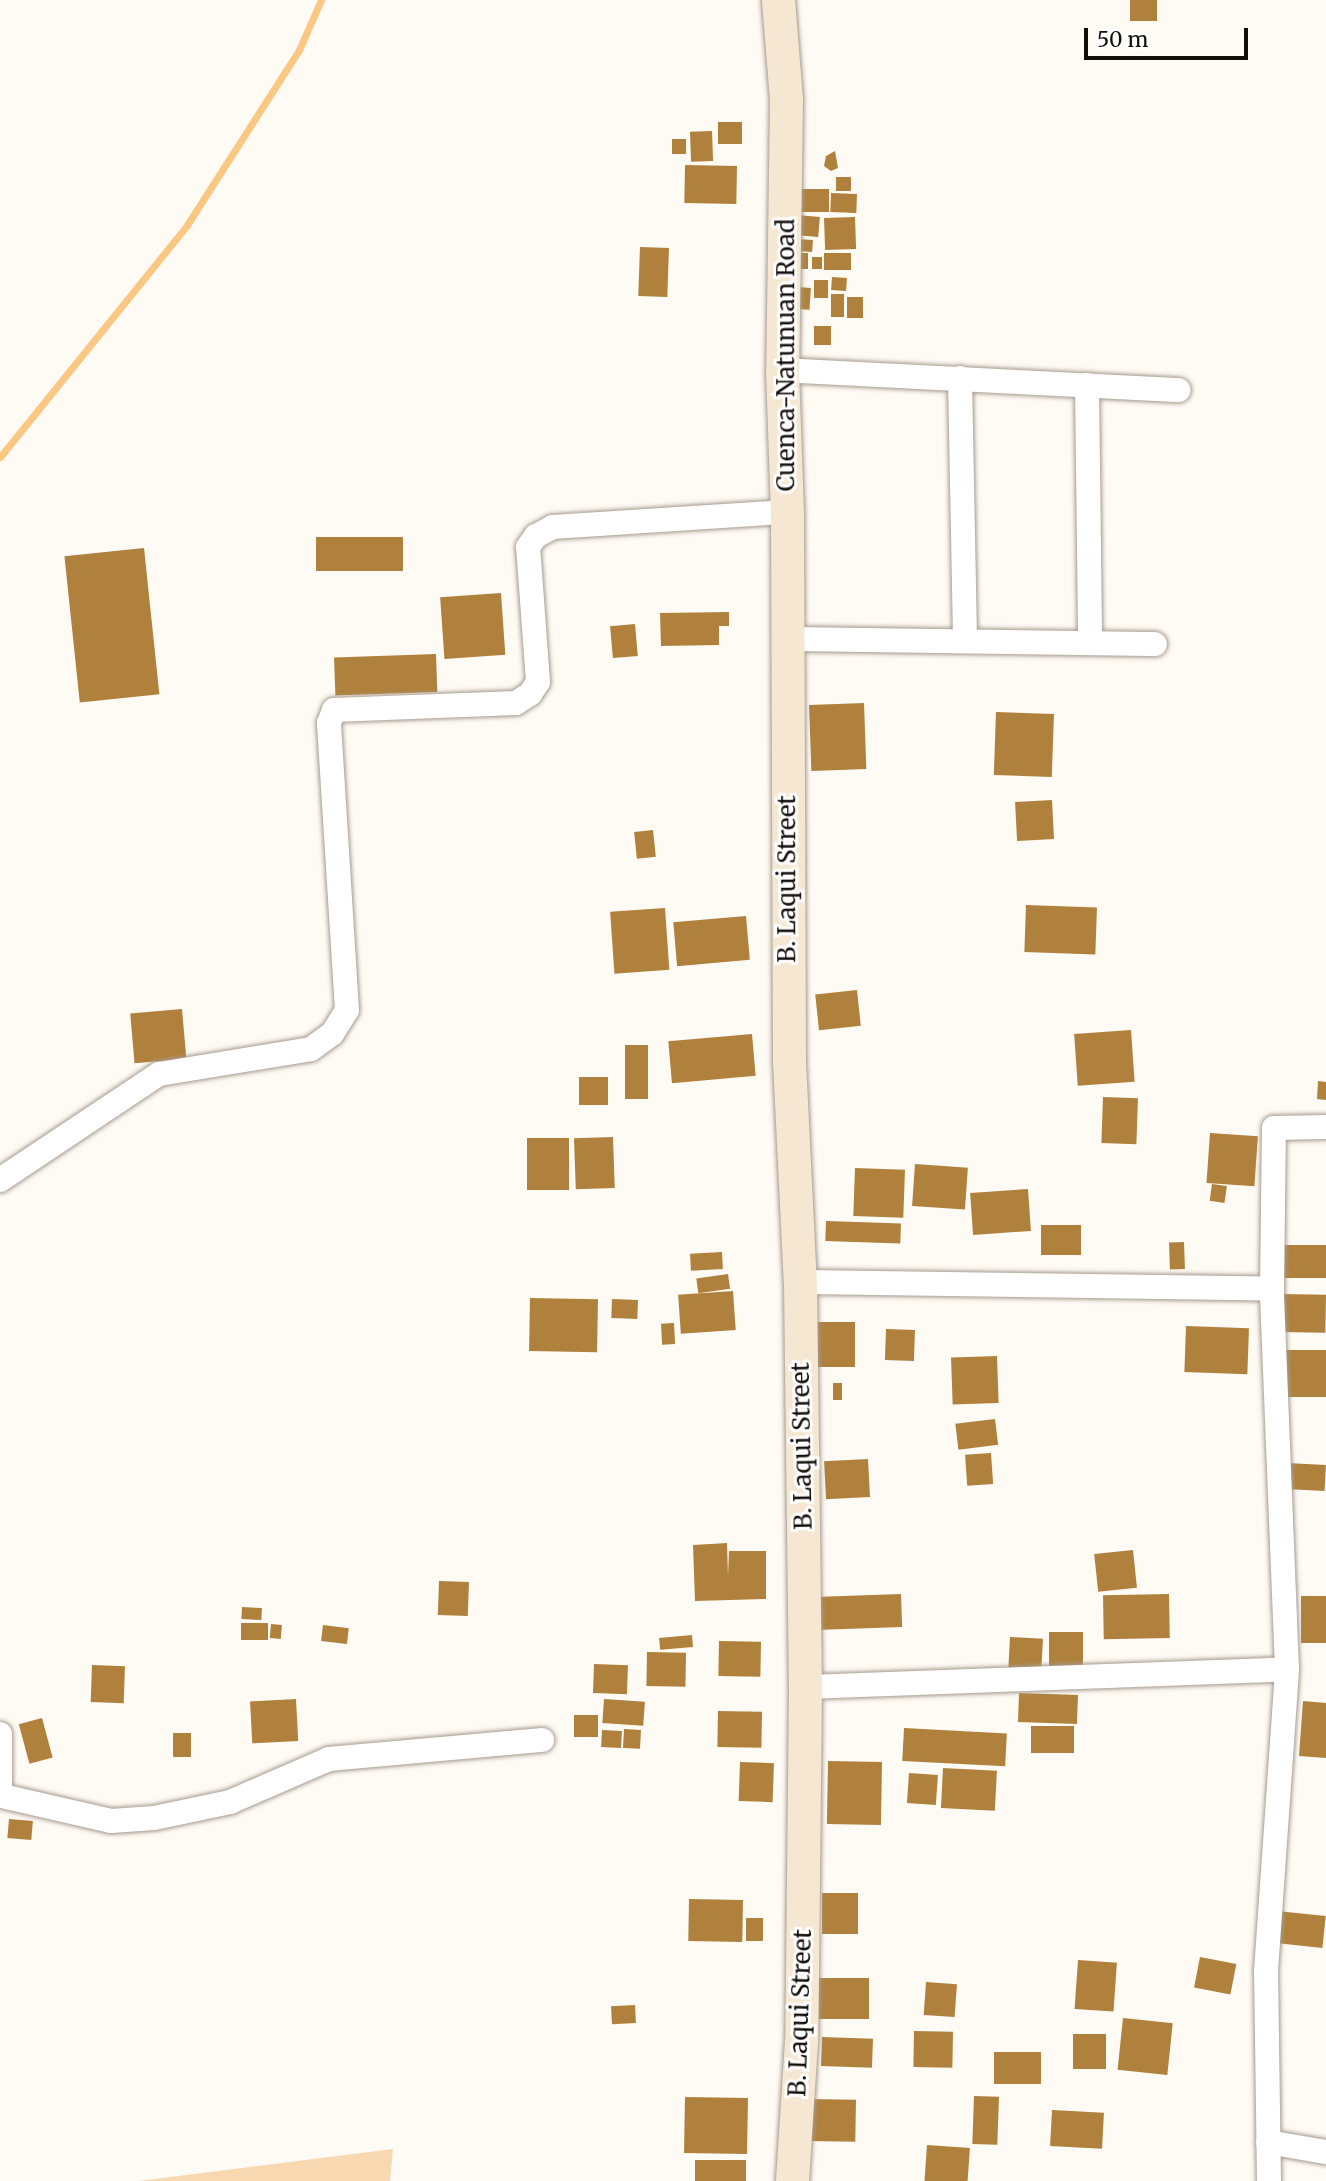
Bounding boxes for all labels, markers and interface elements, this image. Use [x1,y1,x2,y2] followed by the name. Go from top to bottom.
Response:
[1088,14,1252,58] scale bar
[1097,26,1148,53] text: 50 m
[772,219,800,491] street label: Cuenca-Natunuan Road
[773,795,801,963] street label: B. Laqui Street
[786,1362,818,1530] street label: B. Laqui Street
[783,1929,817,2097] street label: B. Laqui Street

